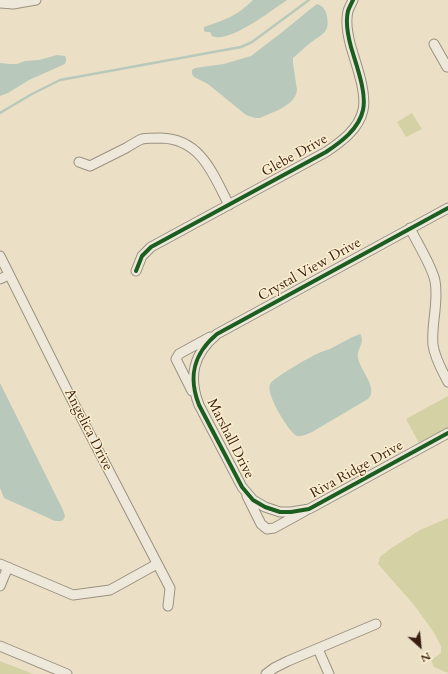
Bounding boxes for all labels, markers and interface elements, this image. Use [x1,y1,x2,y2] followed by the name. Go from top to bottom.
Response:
[259,131,331,181] street label: Glebe Drive
[256,235,364,305] street label: Crystal View Drive
[60,386,116,474] street label: Angelica Drive
[203,396,257,482] street label: Marshall Drive
[308,438,406,502] street label: Riva Ridge Drive
[400,626,440,666] north arrow
[418,648,433,666] text: N

